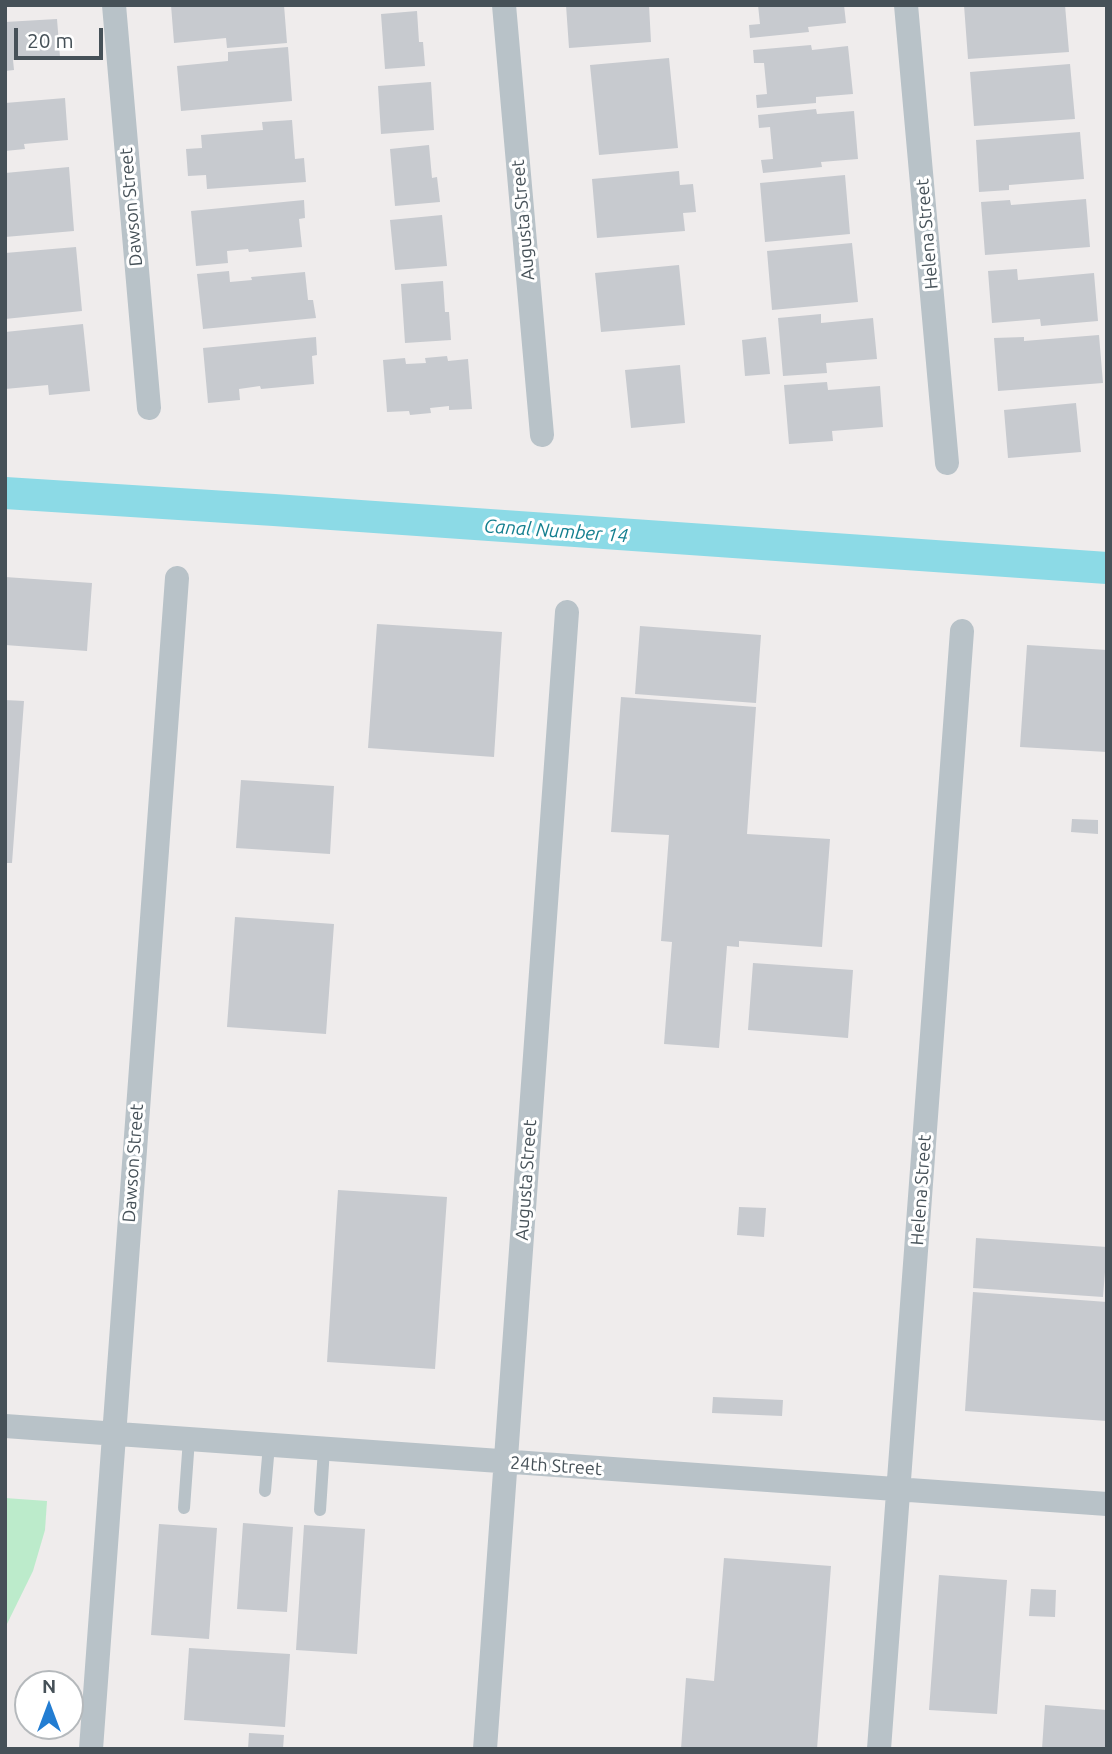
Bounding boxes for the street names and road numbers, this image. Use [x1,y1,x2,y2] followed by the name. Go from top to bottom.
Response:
[115,147,147,267] street label: Dawson Street
[507,159,539,281] street label: Augusta Street
[911,178,943,290] street label: Helena Street
[118,1103,148,1223] street label: Dawson Street
[511,1119,541,1241] street label: Augusta Street
[906,1134,936,1246] street label: Helena Street
[509,1452,603,1480] street label: 24th Street

